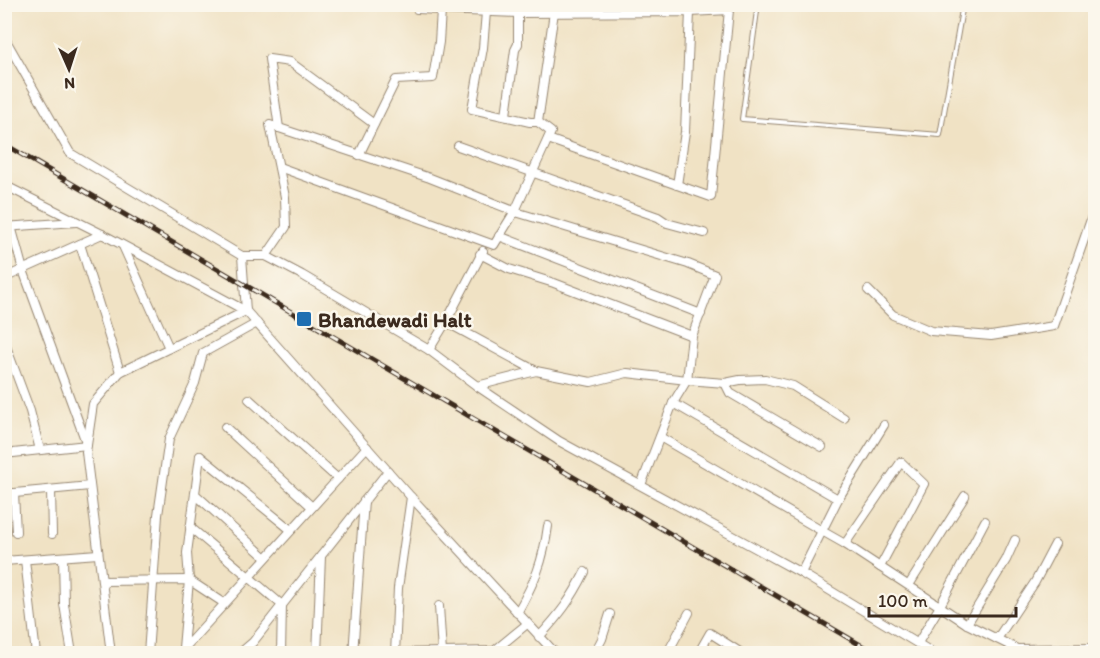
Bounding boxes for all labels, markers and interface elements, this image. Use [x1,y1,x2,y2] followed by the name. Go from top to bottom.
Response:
[39,39,99,99] north arrow
[64,74,76,93] text: N
[318,307,472,332] place label: Bhandewadi Halt
[295,310,313,328] marker: Bhandewadi Halt
[869,580,1016,618] scale bar
[878,590,928,612] text: 100 m

